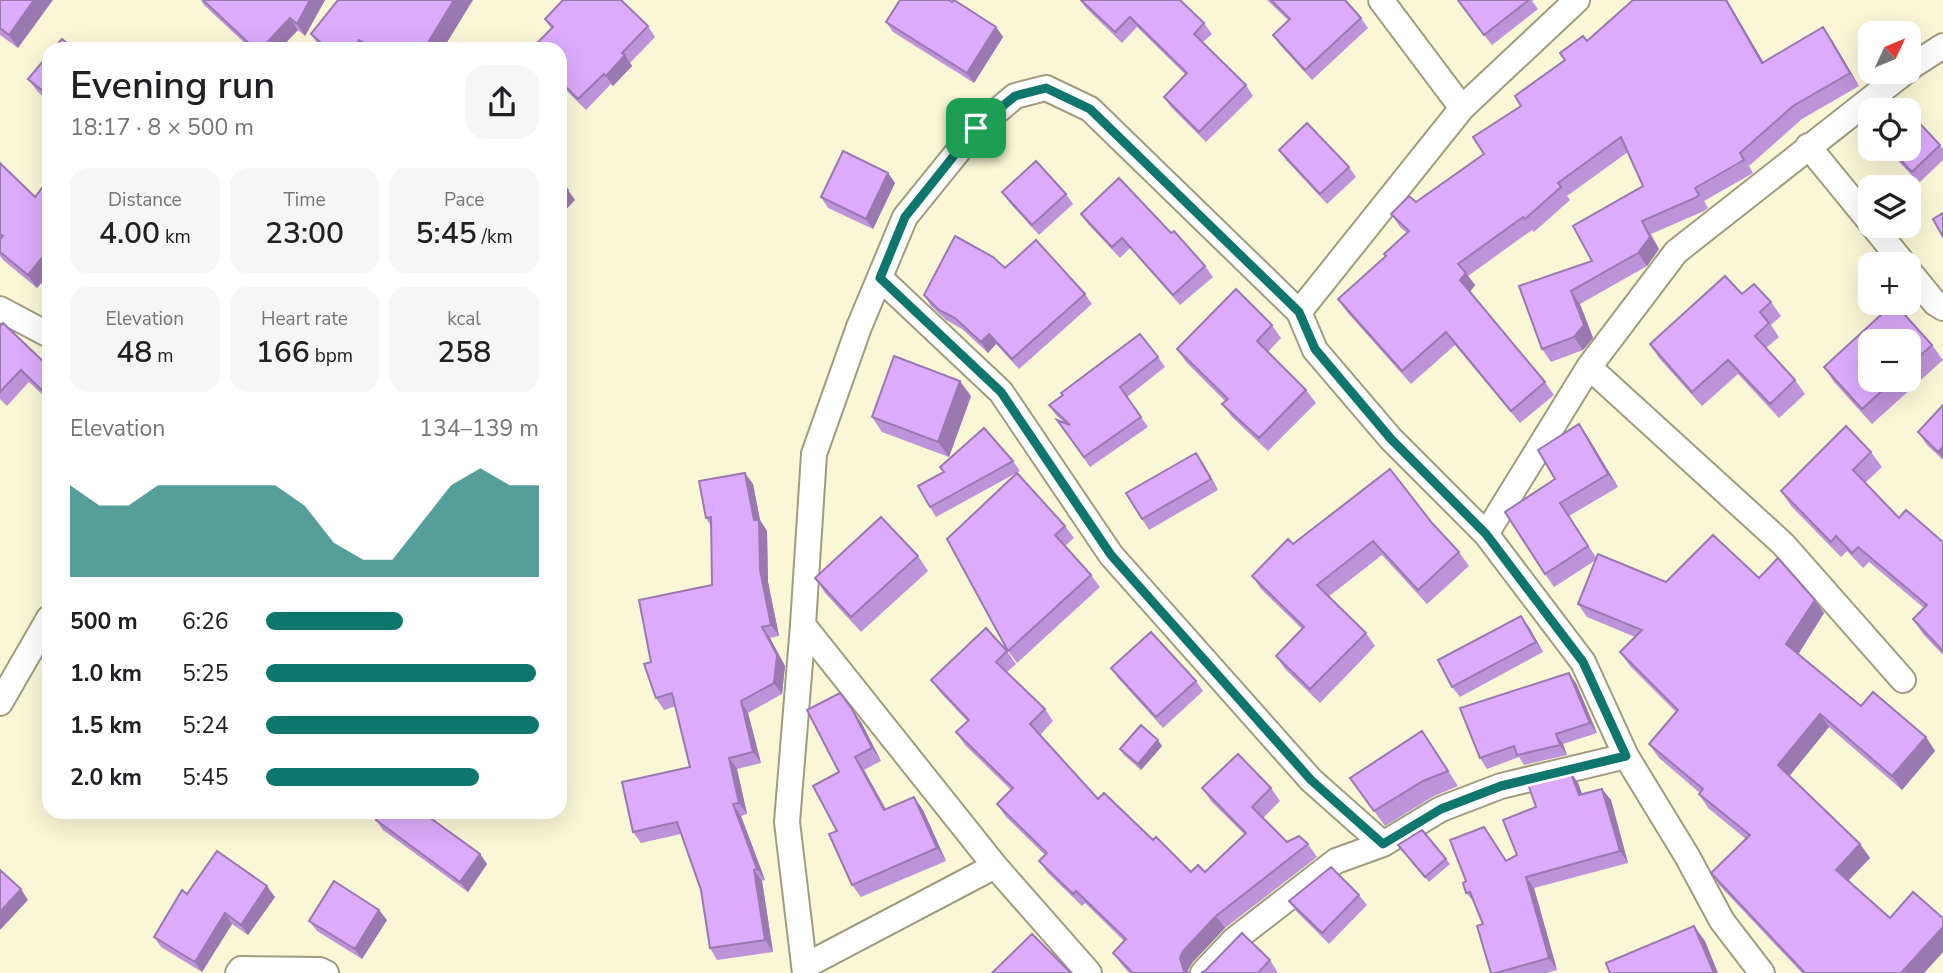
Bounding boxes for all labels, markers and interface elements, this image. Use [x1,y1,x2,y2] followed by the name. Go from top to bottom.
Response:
[1858,21,1922,84] north arrow
[1858,21,1921,392] map controls
[70,60,275,111] text: Evening run
[465,65,539,139] button: share
[946,98,1006,158] pin
[1858,98,1921,161] button: locate
[957,109,995,147] icon: arrive
[70,112,254,143] text: 18:17 · 8 × 500 m
[1858,175,1921,238] button: layers
[108,187,182,213] text: Distance
[283,187,326,213] text: Time
[444,187,484,213] text: Pace
[99,213,160,254] text: 4.00
[265,213,344,254] text: 23:00
[416,213,477,254] text: 5:45
[160,224,191,250] text: km
[477,224,513,250] text: /km
[1858,252,1921,315] button: +
[105,306,184,332] text: Elevation
[261,306,348,332] text: Heart rate
[447,306,481,332] text: kcal
[1858,329,1921,392] button: −
[116,332,152,373] text: 48
[256,332,310,373] text: 166
[437,332,491,373] text: 258
[152,343,173,369] text: m
[310,343,353,369] text: bpm
[70,413,165,444] text: Elevation
[419,413,539,444] text: 134–139 m
[70,606,138,637] text: 500 m
[182,606,229,637] text: 6:26
[70,658,142,689] text: 1.0 km
[182,658,229,689] text: 5:25
[70,710,142,741] text: 1.5 km
[182,710,229,741] text: 5:24
[70,762,142,793] text: 2.0 km
[182,762,229,793] text: 5:45

